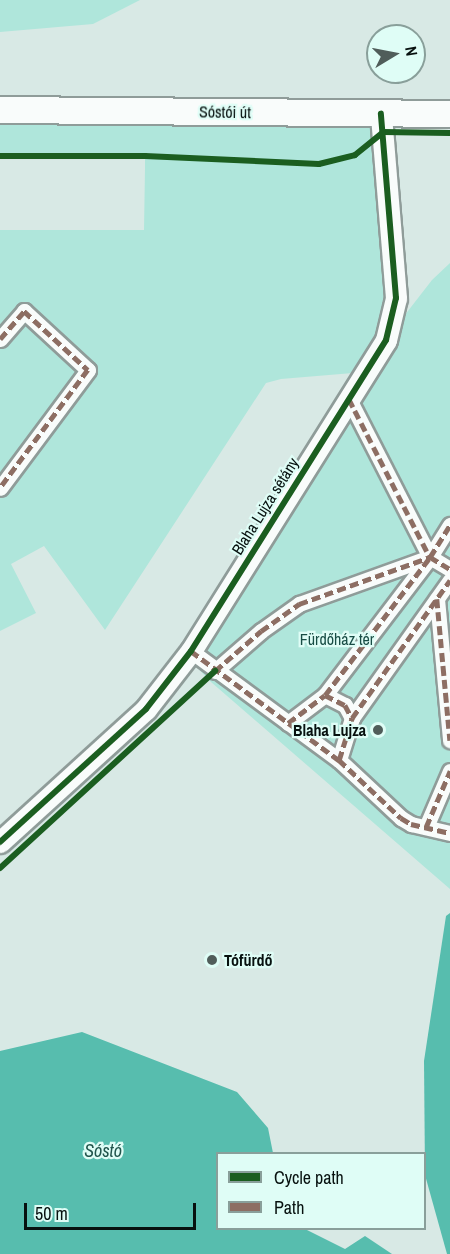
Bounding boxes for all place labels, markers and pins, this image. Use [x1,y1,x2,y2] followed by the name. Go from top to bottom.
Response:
[293,720,366,740] place label: Blaha Lujza
[371,723,385,737] marker: Blaha Lujza
[224,950,273,970] place label: Tófürdő
[205,953,219,967] marker: Tófürdő

